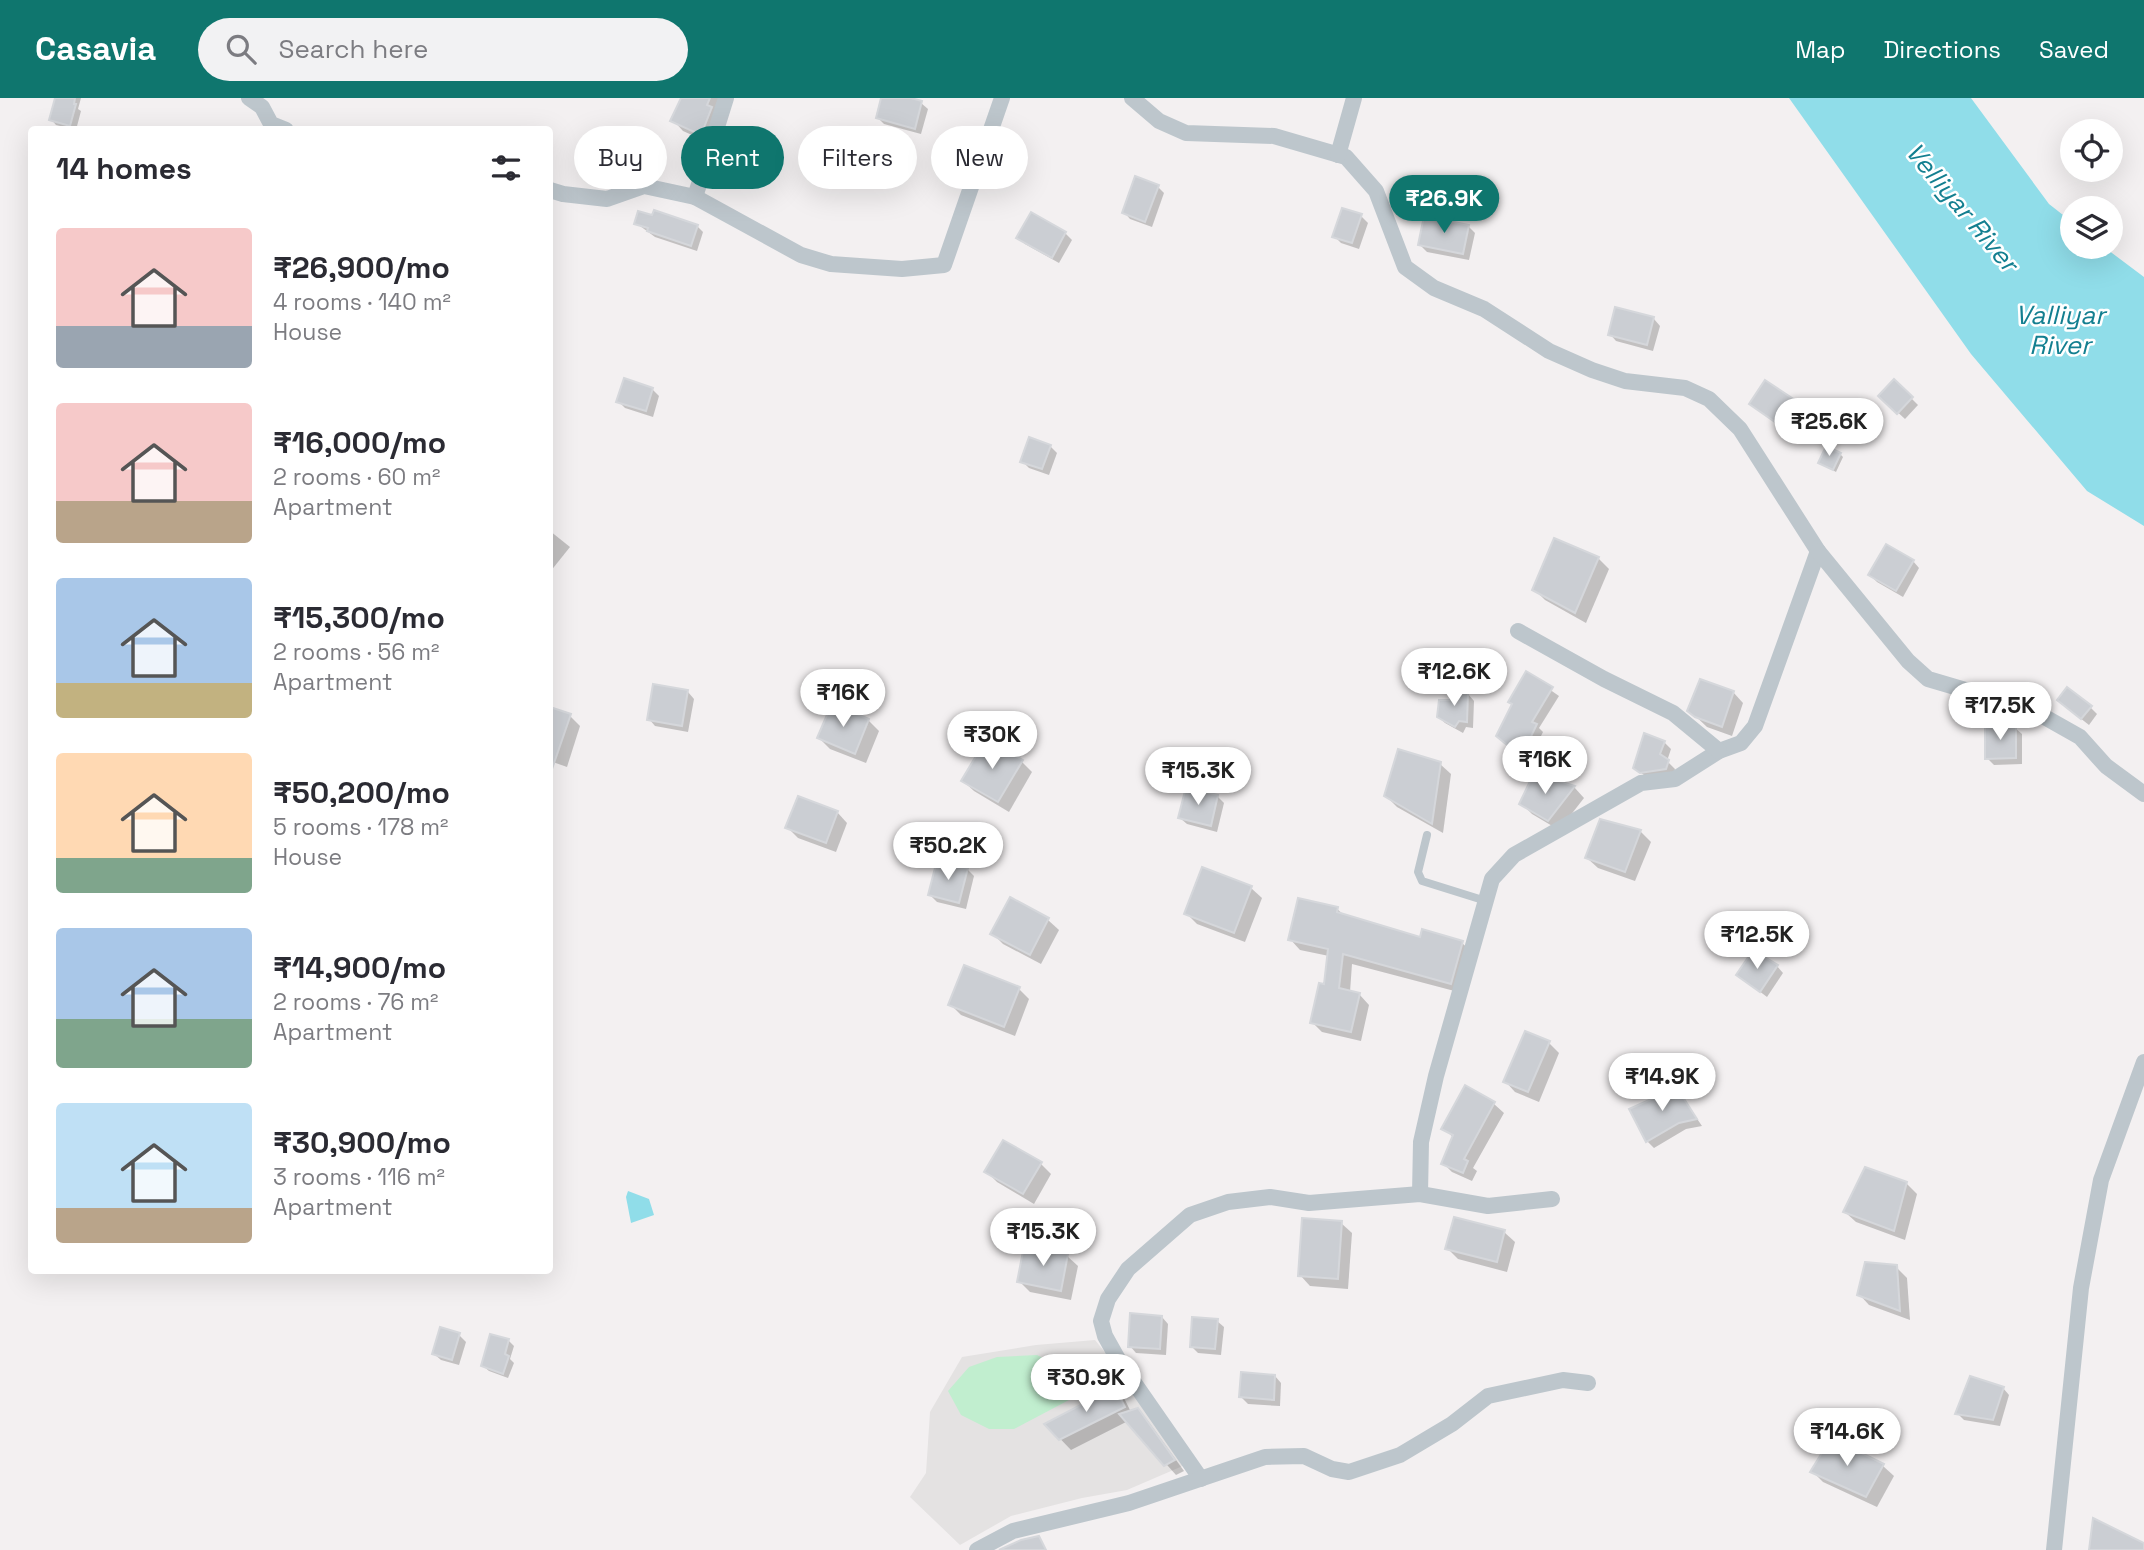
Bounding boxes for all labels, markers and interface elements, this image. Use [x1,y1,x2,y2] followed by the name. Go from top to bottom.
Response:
[198,18,688,81] search box
[35,28,156,70] text: Casavia
[222,30,260,68] icon: search
[278,32,428,66] text: Search here
[1795,34,1845,65] text: Map
[1883,34,2001,65] text: Directions
[2039,34,2109,65] text: Saved
[2060,119,2123,259] map controls
[2060,119,2123,182] button: locate
[574,126,667,189] chip: Buy
[681,126,784,189] chip: Rent
[798,126,917,189] chip: Filters
[931,126,1028,189] chip: New
[1898,135,2028,281] water label: Velliyar River
[56,149,192,188] text: 14 homes
[487,149,525,187] icon: filters
[1387,176,1501,235] pin: ₹26.9K
[1405,183,1483,213] text: ₹26.9K
[2060,196,2123,259] button: layers
[273,248,450,287] text: ₹26,900/mo
[112,256,196,340] icon: home
[273,287,451,317] text: 4 rooms · 140 m²
[2015,298,2108,362] water label: Valliyar River
[273,317,342,347] text: House
[1772,398,1886,458] pin: ₹25.6K
[1790,406,1868,436] text: ₹25.6K
[273,423,446,462] text: ₹16,000/mo
[112,431,196,515] icon: home
[273,462,440,492] text: 2 rooms · 60 m²
[273,492,393,522] text: Apartment
[273,598,445,637] text: ₹15,300/mo
[112,606,196,690] icon: home
[273,637,439,667] text: 2 rooms · 56 m²
[1397,648,1511,708] pin: ₹12.6K
[1417,656,1491,686] text: ₹12.6K
[273,667,393,697] text: Apartment
[802,670,884,729] pin: ₹16K
[816,677,870,707] text: ₹16K
[1943,682,2057,742] pin: ₹17.5K
[1965,690,2035,720] text: ₹17.5K
[951,712,1033,771] pin: ₹30K
[963,719,1021,749] text: ₹30K
[1504,736,1586,796] pin: ₹16K
[1518,744,1572,774] text: ₹16K
[1141,748,1255,807] pin: ₹15.3K
[1161,755,1235,785] text: ₹15.3K
[273,773,450,812] text: ₹50,200/mo
[112,781,196,865] icon: home
[273,812,448,842] text: 5 rooms · 178 m²
[891,822,1005,882] pin: ₹50.2K
[909,830,987,860] text: ₹50.2K
[273,842,342,872] text: House
[1700,912,1814,971] pin: ₹12.5K
[1720,919,1794,949] text: ₹12.5K
[273,948,446,987] text: ₹14,900/mo
[112,956,196,1040] icon: home
[273,987,438,1017] text: 2 rooms · 76 m²
[273,1017,393,1047] text: Apartment
[1605,1054,1719,1113] pin: ₹14.9K
[1625,1061,1699,1091] text: ₹14.9K
[273,1123,451,1162] text: ₹30,900/mo
[112,1131,196,1215] icon: home
[273,1162,445,1192] text: 3 rooms · 116 m²
[273,1192,393,1222] text: Apartment
[986,1208,1100,1268] pin: ₹15.3K
[1006,1216,1080,1246] text: ₹15.3K
[1029,1354,1143,1414] pin: ₹30.9K
[1047,1362,1125,1392] text: ₹30.9K
[1790,1408,1904,1468] pin: ₹14.6K
[1810,1416,1884,1446] text: ₹14.6K

